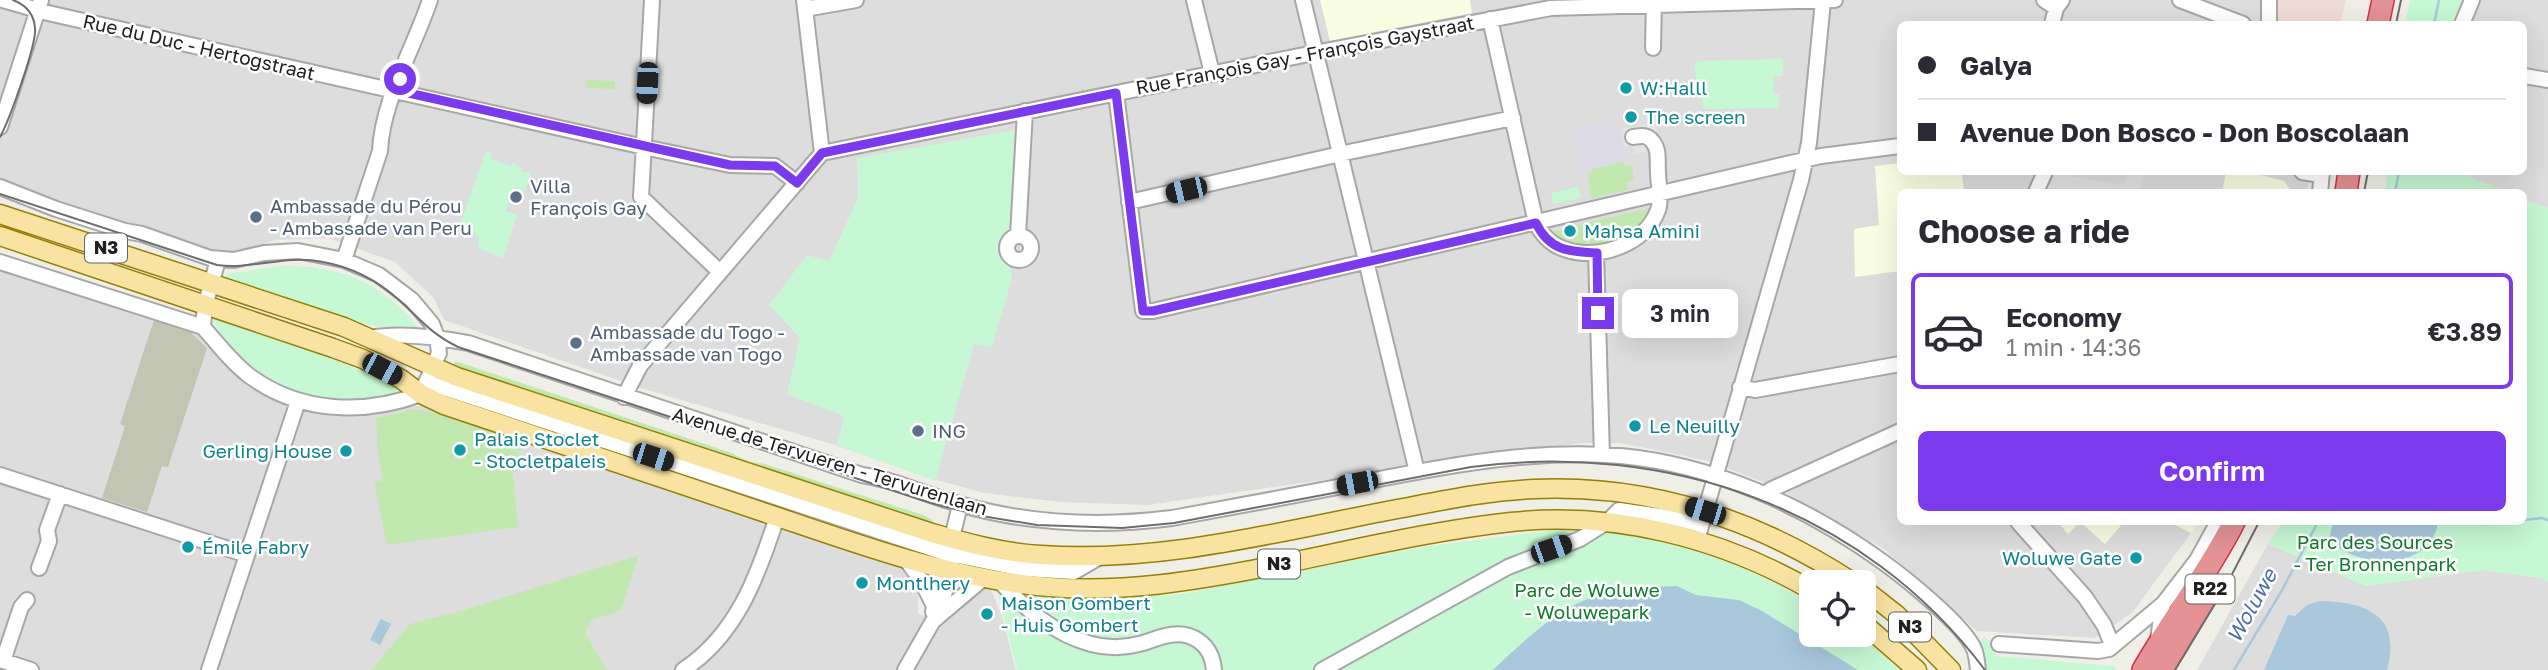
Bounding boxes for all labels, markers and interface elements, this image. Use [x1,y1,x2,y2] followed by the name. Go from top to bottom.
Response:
[81,9,317,84] street label: Rue du Duc - Hertogstraat
[1134,10,1476,99] street label: Rue François Gay - François Gaystraat
[1960,50,2032,81] text: Galya
[636,61,659,105] car
[384,63,416,95] route start
[1640,76,1707,99] place label: W:Halll
[1618,80,1634,96] marker: W:Halll
[1645,105,1746,128] place label: The screen
[1623,109,1639,125] marker: The screen
[1960,117,2409,148] text: Avenue Don Bosco - Don Boscolaan
[530,174,647,219] place label: Villa François Gay
[1164,175,1209,205] car
[508,189,524,205] marker: Villa François Gay
[270,194,472,239] place label: Ambassade du Pérou - Ambassade van Peru
[248,209,264,225] marker: Ambassade du Pérou - Ambassade van Peru
[1918,212,2130,250] text: Choose a ride
[1584,219,1700,242] place label: Mahsa Amini
[1562,223,1578,239] marker: Mahsa Amini
[85,234,127,262] road number: N3
[1622,288,1738,338] callout: 3 min
[1582,297,1614,329] route end
[1650,299,1710,327] text: 3 min
[1922,300,1985,363] icon: car
[2006,302,2122,333] text: Economy
[2428,316,2502,347] text: €3.89
[590,320,785,365] place label: Ambassade du Togo - Ambassade van Togo
[2006,333,2141,361] text: 1 min · 14:36
[568,335,584,351] marker: Ambassade du Togo - Ambassade van Togo
[359,350,406,388] car
[670,402,991,520] street label: Avenue de Tervueren - Tervurenlaan
[1649,414,1740,437] place label: Le Neuilly
[1627,418,1643,434] marker: Le Neuilly
[932,419,966,442] place label: ING
[910,423,926,439] marker: ING
[474,427,606,472] place label: Palais Stoclet - Stocletpaleis
[1918,431,2506,511] button: Confirm
[202,439,332,462] place label: Gerling House
[630,441,677,473] car
[452,442,468,458] marker: Palais Stoclet - Stocletpaleis
[338,443,354,459] marker: Gerling House
[1335,469,1380,497] car
[1682,495,1729,527] car
[2293,530,2457,575] park label: Parc des Sources - Ter Bronnenpark
[1528,532,1575,566] car
[202,535,309,558] place label: Émile Fabry
[180,539,196,555] marker: Émile Fabry
[2002,546,2122,569] place label: Woluwe Gate
[1258,550,1300,578] road number: N3
[2128,550,2144,566] marker: Woluwe Gate
[2220,562,2283,647] water label: Woluwe
[1799,570,1876,647] map controls
[1799,570,1876,647] button: locate
[876,571,971,594] place label: Montlhery
[2186,574,2234,604] road number: R22
[854,575,870,591] marker: Montlhery
[1514,578,1660,623] park label: Parc de Woluwe - Woluwepark
[1001,591,1151,636] place label: Maison Gombert - Huis Gombert
[979,606,995,622] marker: Maison Gombert - Huis Gombert
[1889,612,1931,642] road number: N3

